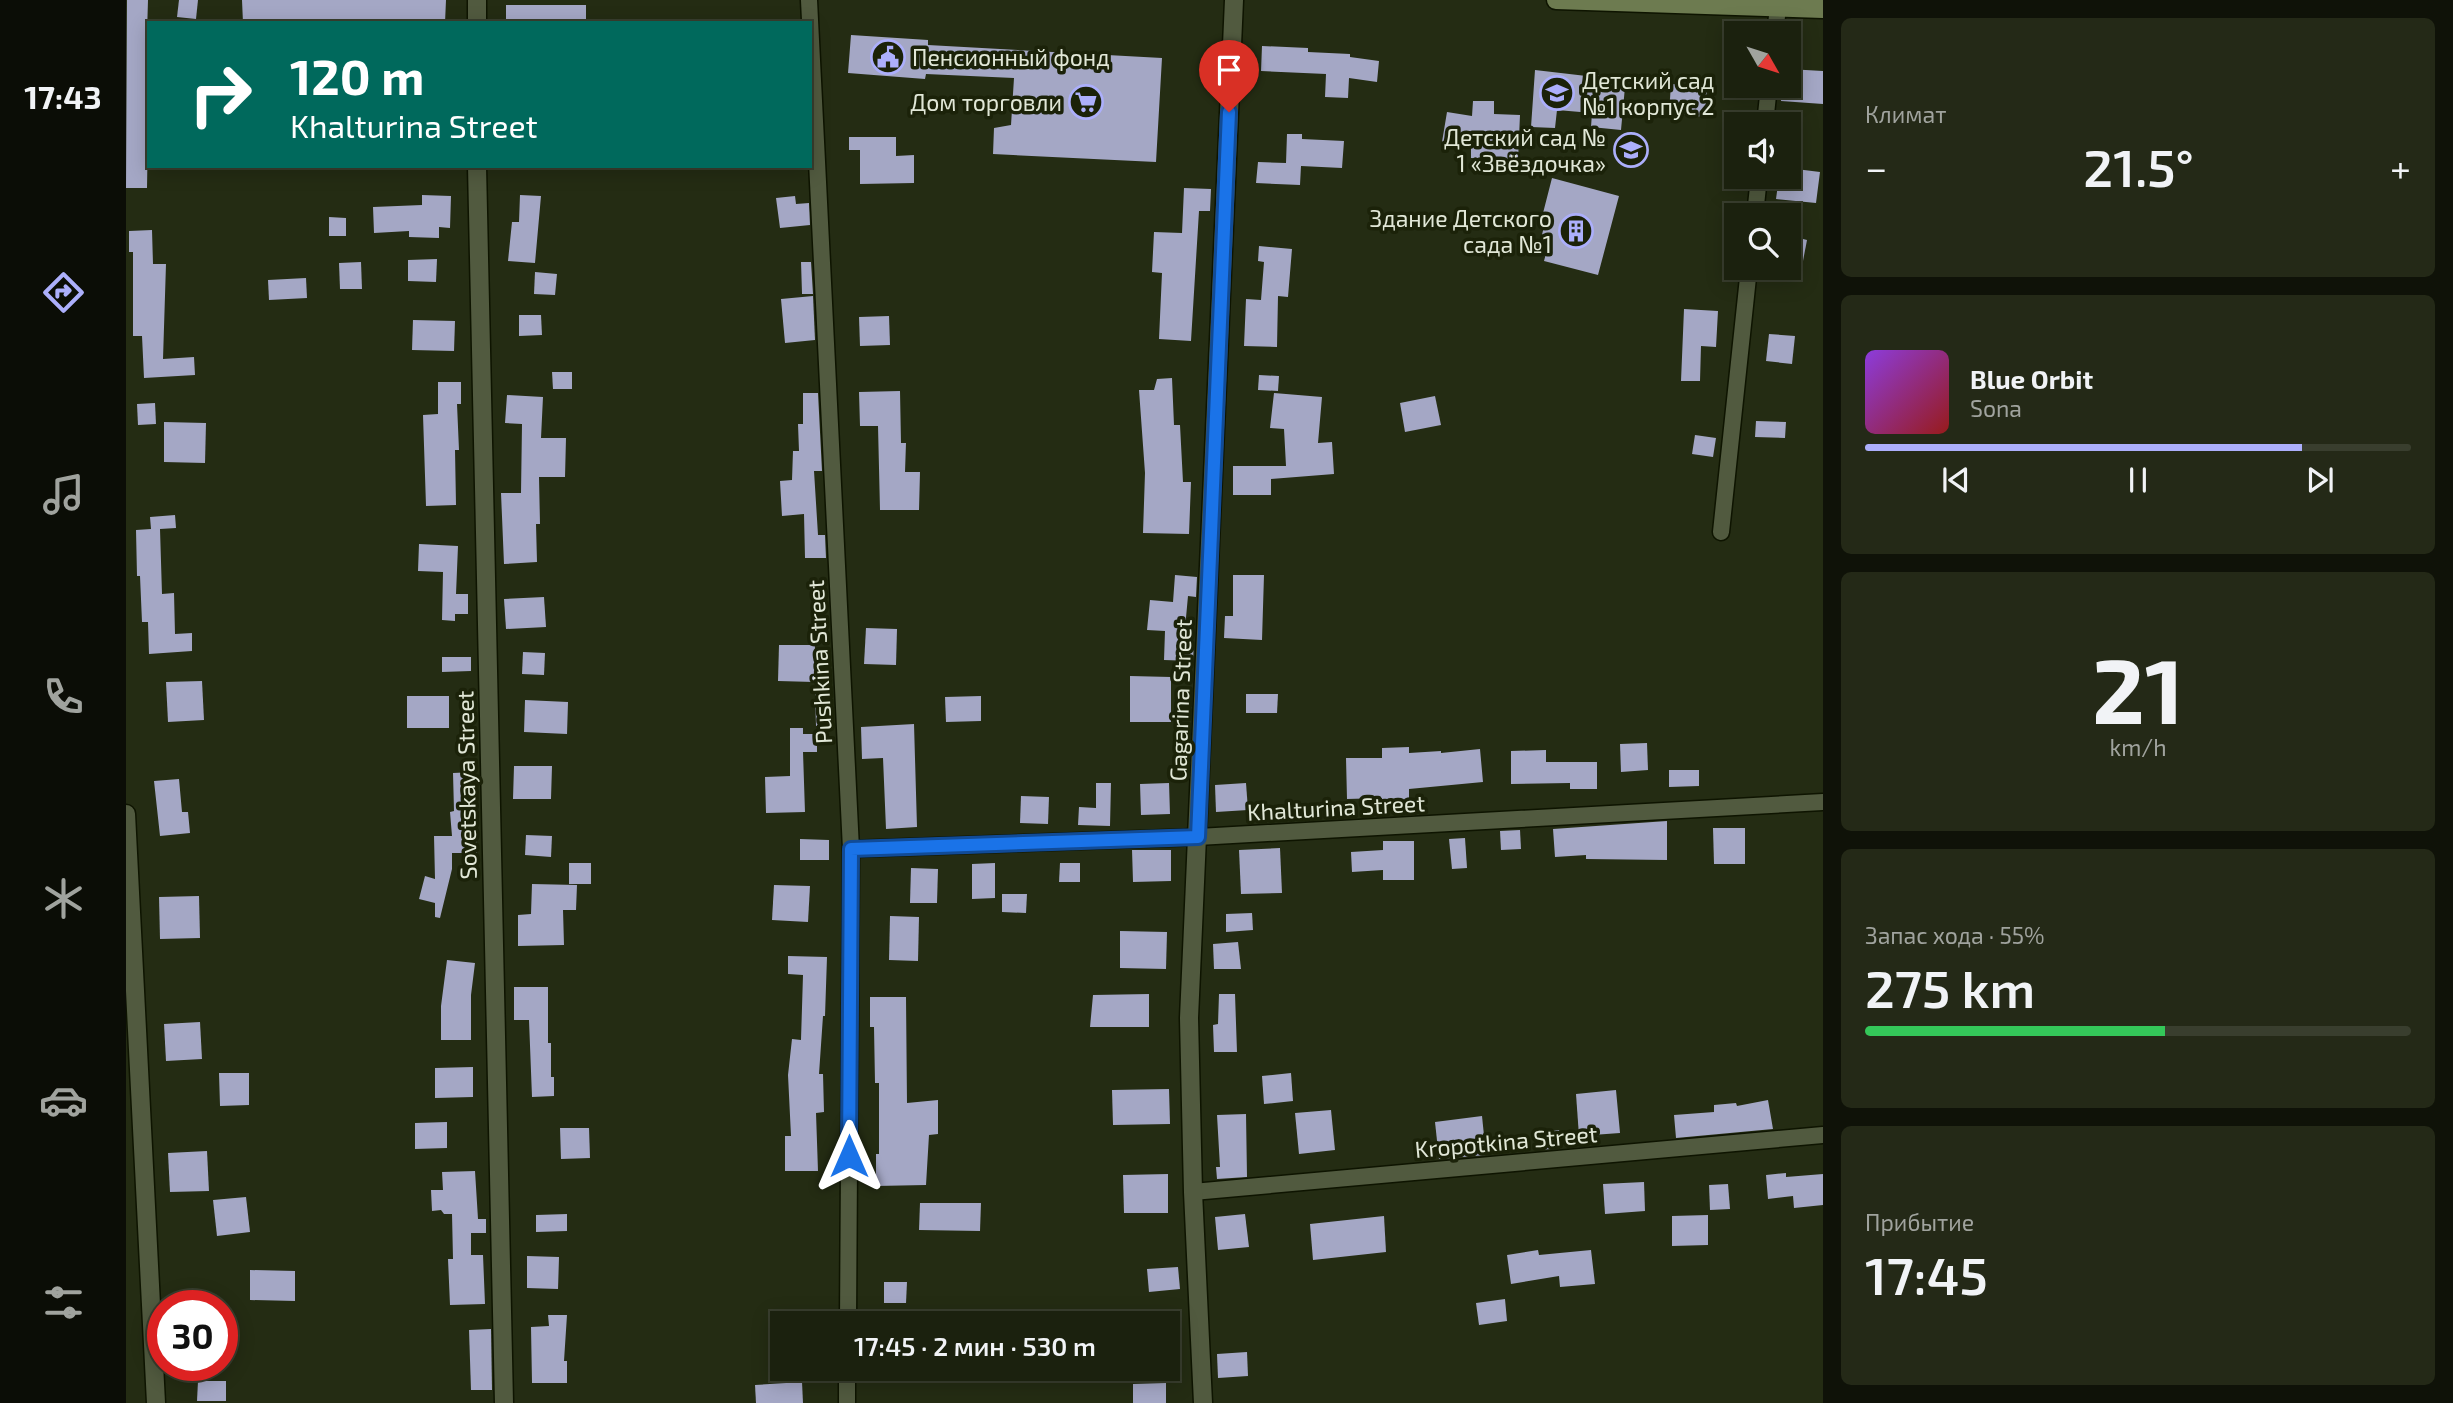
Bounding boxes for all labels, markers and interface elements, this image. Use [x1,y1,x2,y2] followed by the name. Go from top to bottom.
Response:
[1724,21,1801,98] north arrow
[1724,21,1801,280] map controls
[869,38,907,76] public building icon: Пенсионный фонд
[1199,40,1259,112] pin
[912,43,1110,71] place label: Пенсионный фонд
[290,46,424,105] text: 120 m
[175,49,266,140] icon: right
[1210,51,1248,89] icon: arrive
[1582,66,1714,121] place label: Детский сад №1 корпус 2
[1538,74,1576,112] school or university icon: Детский сад №1 корпус 2
[24,77,102,115] text: 17:43
[1067,83,1105,121] supermarket icon: Дом торговли
[910,88,1062,116] place label: Дом торговли
[1865,100,1946,128] text: Климат
[290,106,538,144] text: Khalturina Street
[1724,112,1801,189] button: sound
[1444,123,1606,177] place label: Детский сад № 1 «Звёздочка»
[1612,131,1650,169] school or university icon: Детский сад № 1 «Звёздочка»
[2083,135,2194,197] text: 21.5°
[1865,144,1887,190] text: −
[2390,144,2411,190] text: +
[1724,203,1801,280] button: search
[1369,204,1552,258] place label: Здание Детского сада №1
[1557,212,1595,250] building icon: Здание Детского сада №1
[39,268,88,317] icon: directions
[1970,363,2093,394] text: Blue Orbit
[1970,394,2022,422] text: Sona
[1937,461,1975,499] icon: previous
[2119,461,2157,499] icon: pause
[2301,461,2339,499] icon: next
[39,470,88,519] icon: music
[801,579,837,745] street label: Pushkina Street
[1163,618,1197,782] street label: Gagarina Street
[2092,633,2184,742] text: 21
[39,672,88,721] icon: phone
[450,690,482,880] street label: Sovetskaya Street
[2109,733,2167,761] text: km/h
[1246,788,1426,826] street label: Khalturina Street
[39,874,88,923] icon: climate
[1865,921,2045,949] text: Запас хода · 55%
[1865,956,2035,1018] text: 275 km
[39,1076,88,1125] icon: car
[812,1119,886,1193] position arrow
[1414,1119,1599,1163] street label: Kropotkina Street
[1865,1208,1974,1236] text: Прибытие
[1865,1243,1988,1305] text: 17:45
[39,1278,88,1327] icon: filters
[147,1290,238,1381] speed limit sign: 30
[854,1330,1096,1361] text: 17:45 · 2 мин · 530 m

